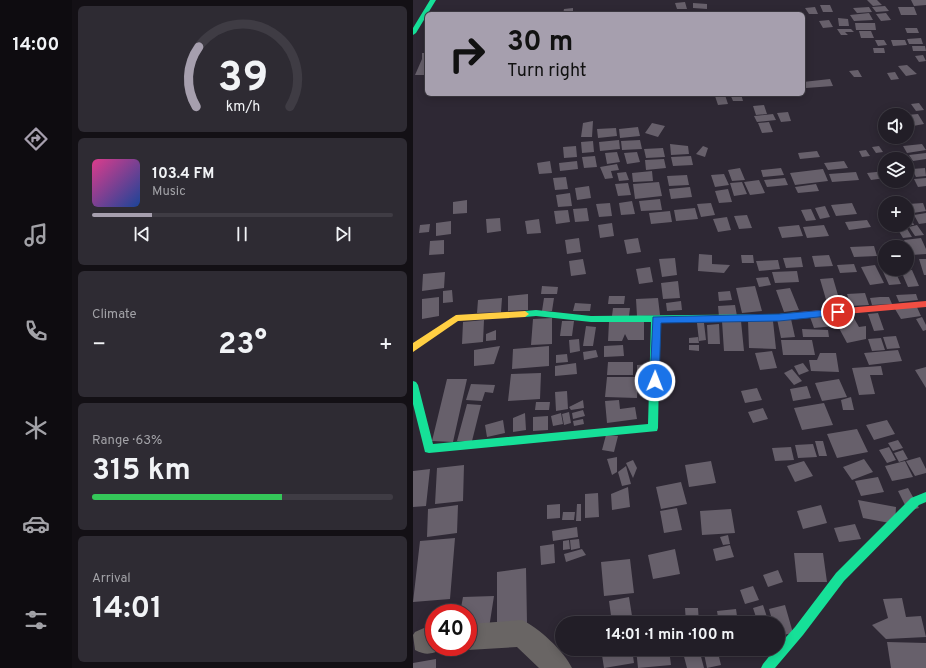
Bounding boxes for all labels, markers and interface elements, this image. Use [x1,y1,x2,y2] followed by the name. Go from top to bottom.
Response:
[507,25,573,61] text: 30 m
[441,28,493,80] icon: right
[13,34,59,57] text: 14:00
[217,53,268,106] text: 39
[507,60,587,83] text: Turn right
[225,98,260,116] text: km/h
[878,108,914,276] map controls
[878,108,914,144] button: sound
[22,125,50,153] icon: directions
[878,152,914,188] button: layers
[152,165,214,184] text: 103.4 FM
[152,184,186,200] text: Music
[878,196,914,232] button: +
[22,221,50,249] icon: music
[131,223,153,245] icon: previous
[231,223,253,245] icon: pause
[332,223,354,245] icon: next
[878,240,914,276] button: −
[821,295,855,329] pin
[827,301,849,323] icon: arrive
[92,307,137,323] text: Climate
[22,317,50,345] icon: phone
[218,327,267,364] text: 23°
[92,332,106,359] text: −
[379,332,393,359] text: +
[634,360,676,402] position arrow
[22,414,50,442] icon: climate
[92,433,162,449] text: Range · 63%
[92,453,191,490] text: 315 km
[22,510,50,538] icon: car
[92,571,131,587] text: Arrival
[92,591,162,628] text: 14:01
[425,604,477,656] speed limit sign: 40
[22,606,50,634] icon: filters
[606,626,734,645] text: 14:01 · 1 min · 100 m

